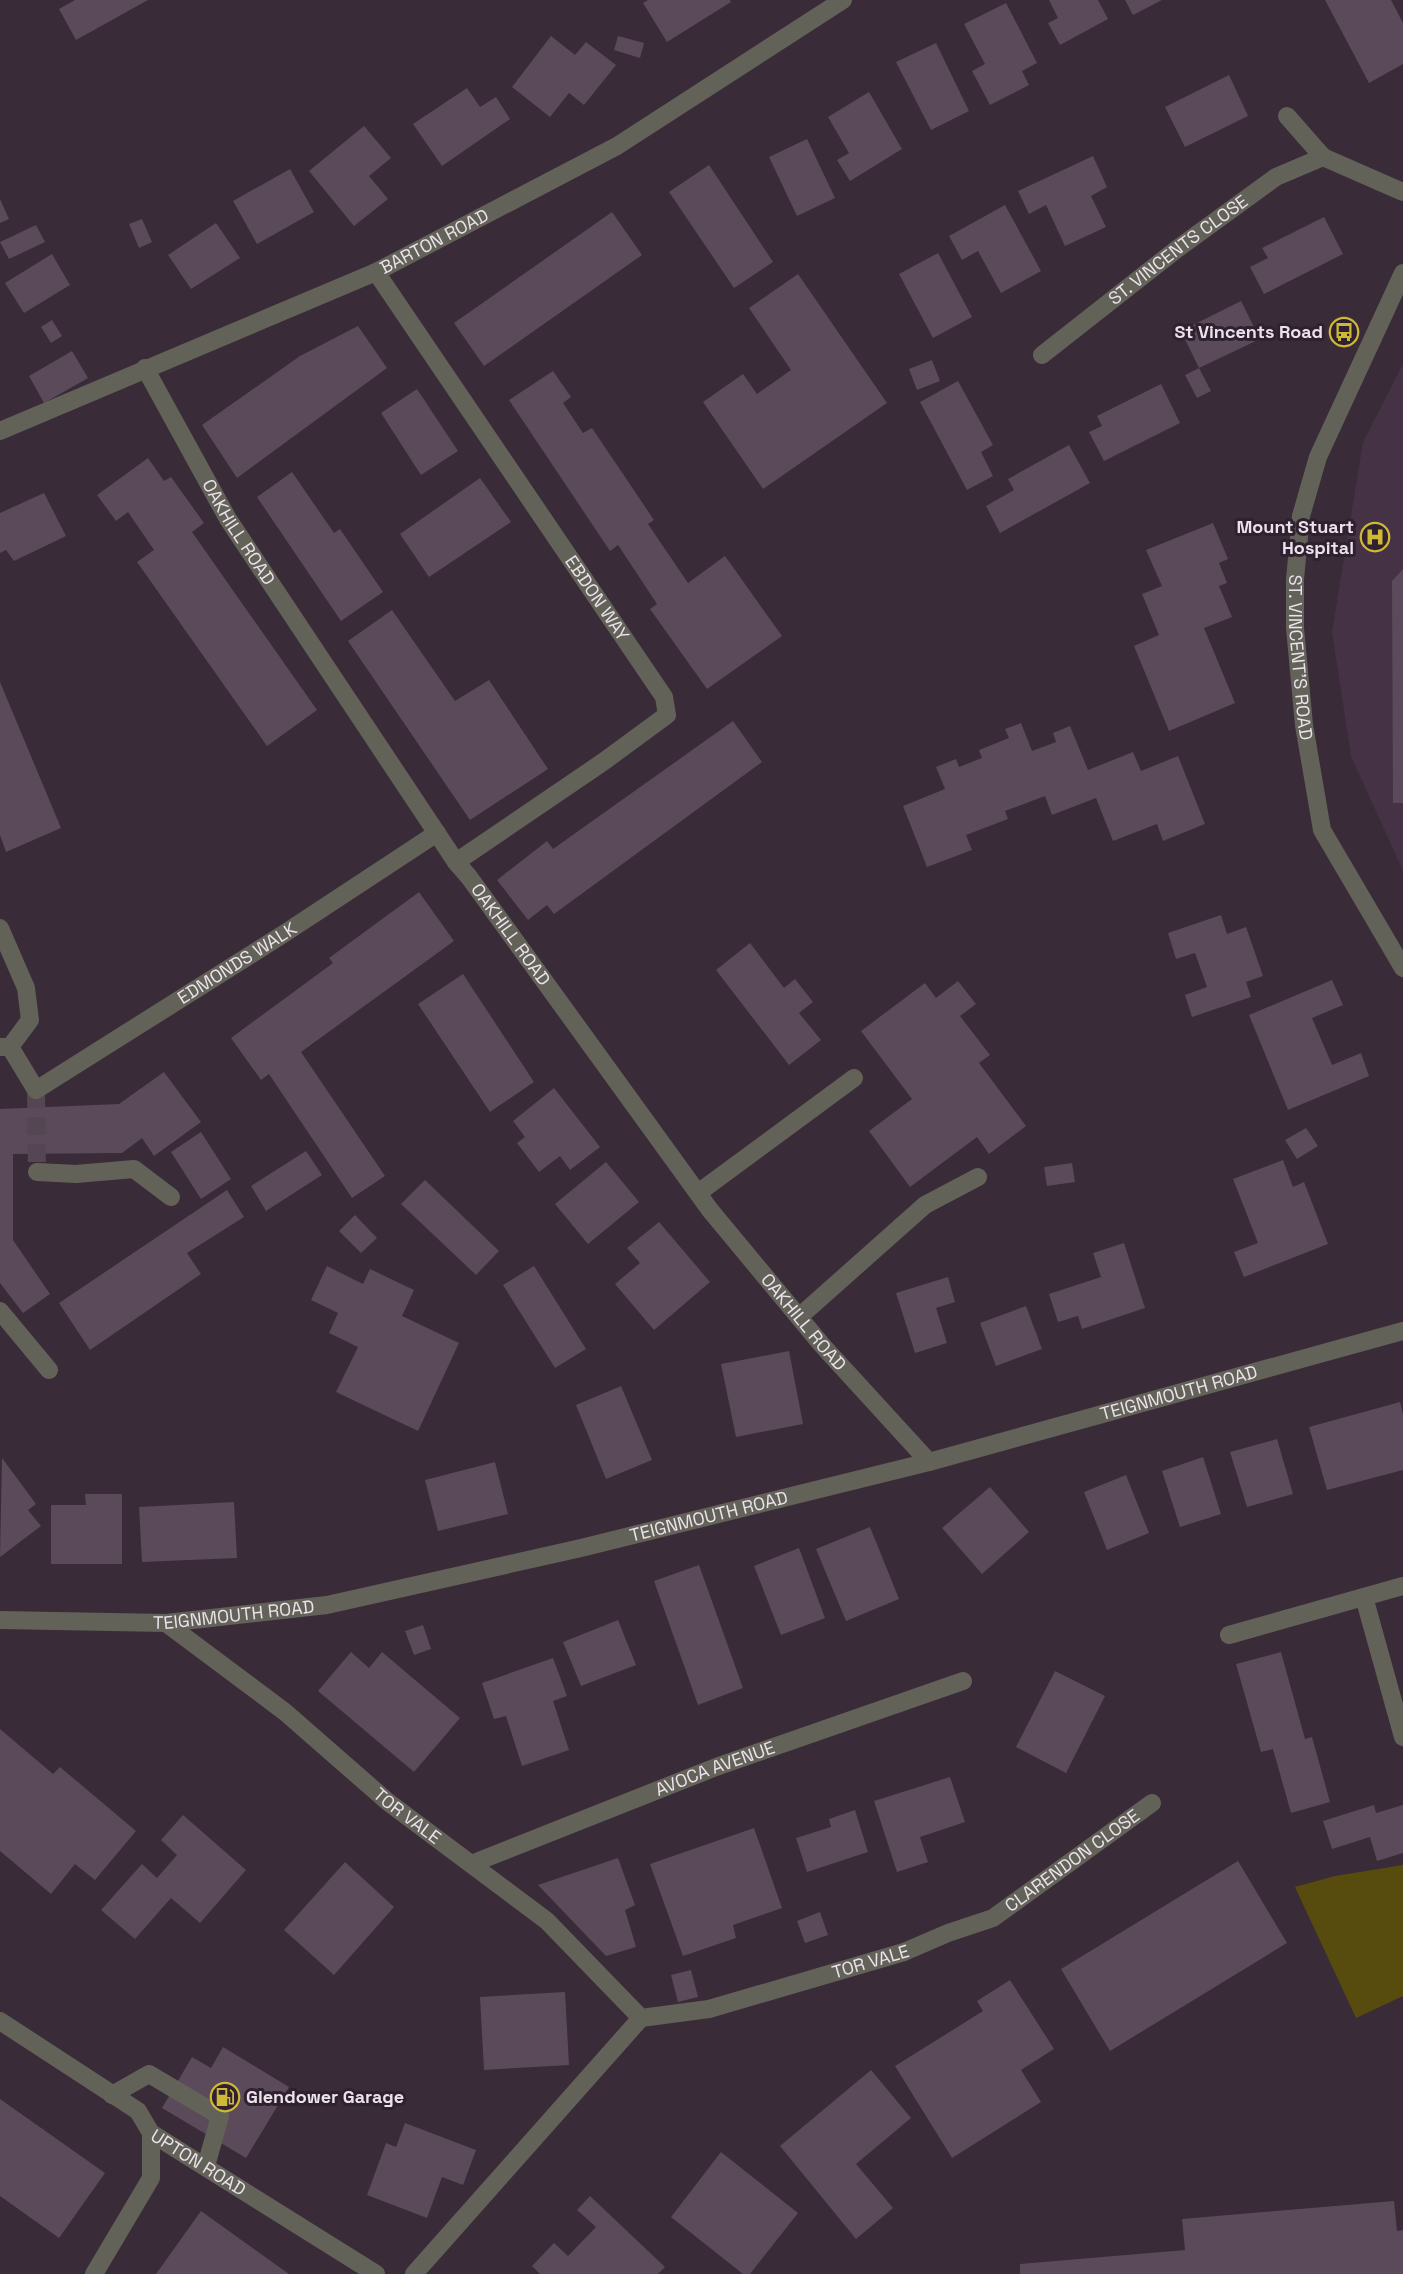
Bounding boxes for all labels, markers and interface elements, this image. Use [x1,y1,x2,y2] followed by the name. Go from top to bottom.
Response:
[1103,189,1252,310] street label: ST. VINCENTS CLOSE
[376,203,492,279] street label: BARTON ROAD
[1328,316,1360,348] bus stop icon: St Vincents Road
[1174,320,1323,343] place label: St Vincents Road
[197,475,281,589] street label: OAKHILL ROAD
[1236,515,1354,559] place label: Mount Stuart Hospital
[1359,521,1391,553] hospital icon: Mount Stuart Hospital
[560,551,635,645] street label: EBDON WAY
[1284,575,1318,742] street label: ST. VINCENT'S ROAD
[466,879,556,990] street label: OAKHILL ROAD
[173,917,301,1009] street label: EDMONDS WALK
[756,1268,852,1375] street label: OAKHILL ROAD
[1097,1360,1260,1425] street label: TEIGNMOUTH ROAD
[627,1485,790,1547] street label: TEIGNMOUTH ROAD
[153,1595,315,1634] street label: TEIGNMOUTH ROAD
[652,1735,778,1801] street label: AVOCA AVENUE
[369,1782,446,1849] street label: TOR VALE
[1000,1804,1144,1917] street label: CLARENDON CLOSE
[829,1939,912,1983] street label: TOR VALE
[209,2081,241,2113] fuel station icon: Glendower Garage
[246,2085,404,2108] place label: Glendower Garage
[147,2124,250,2201] street label: UPTON ROAD

